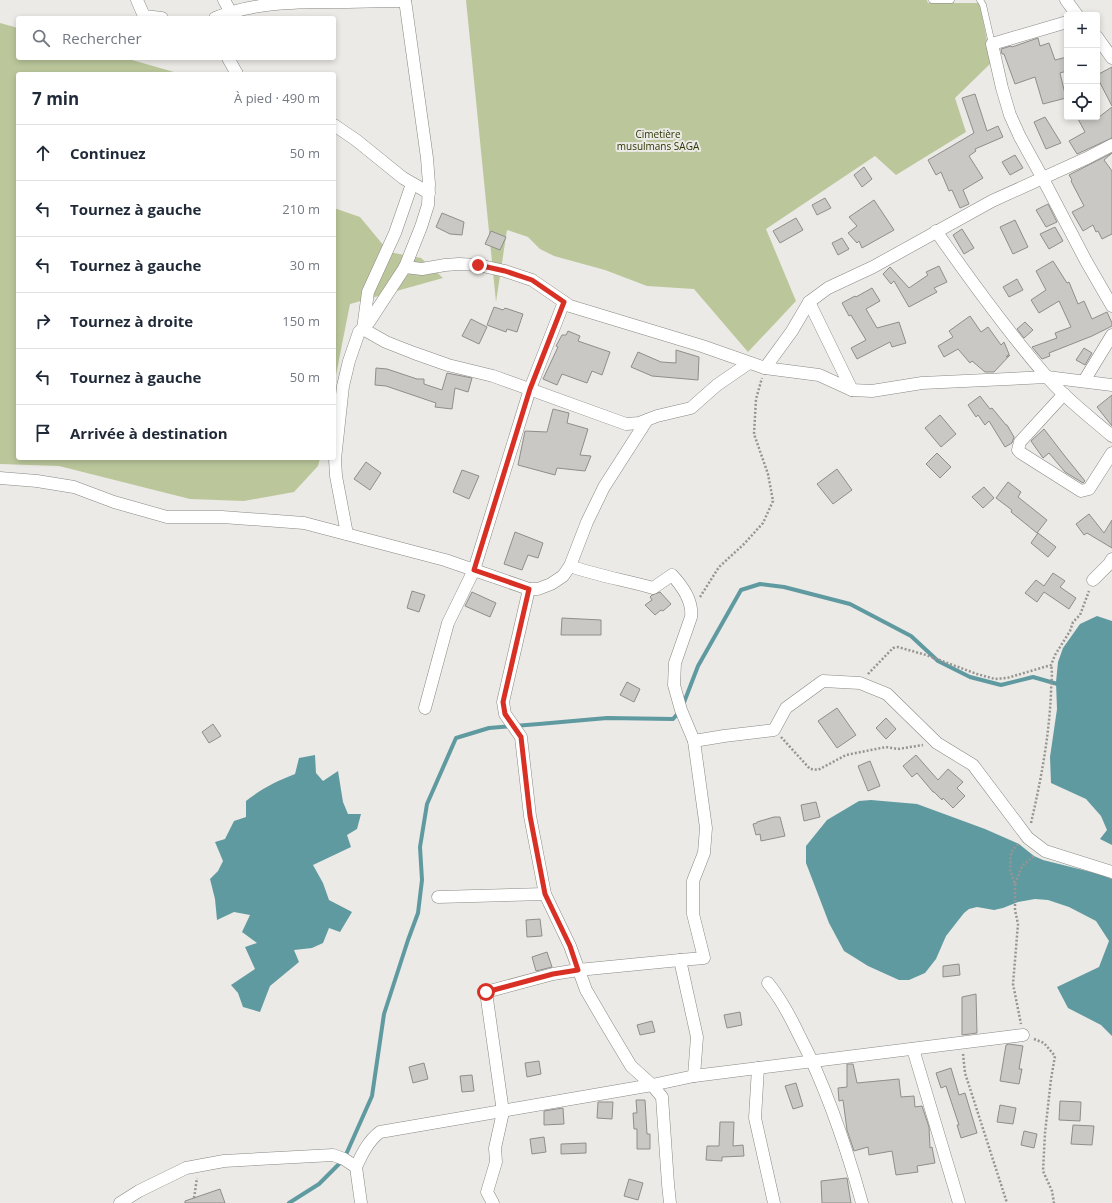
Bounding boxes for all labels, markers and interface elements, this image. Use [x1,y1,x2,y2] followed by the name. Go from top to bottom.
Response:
[1064,12,1100,120] map controls
[1064,12,1100,48] button: +
[16,16,336,60] search box
[30,27,52,49] icon: search
[62,28,142,48] text: Rechercher
[1064,48,1100,84] button: −
[1064,84,1100,120] button: locate
[32,87,79,110] text: 7 min
[234,89,320,107] text: À pied · 490 m
[617,127,700,153] park label: Cimetière musulmans SAGA
[32,142,54,164] icon: ahead
[70,143,146,163] text: Continuez
[290,144,320,162] text: 50 m
[32,198,54,220] icon: left
[70,199,201,219] text: Tournez à gauche
[282,200,320,218] text: 210 m
[32,254,54,276] icon: left
[70,255,201,275] text: Tournez à gauche
[290,256,320,274] text: 30 m
[469,256,487,274] route end
[32,310,54,332] icon: right
[70,311,193,331] text: Tournez à droite
[282,312,320,330] text: 150 m
[32,366,54,388] icon: left
[70,367,201,387] text: Tournez à gauche
[290,368,320,386] text: 50 m
[32,422,54,444] icon: arrive
[70,423,228,443] text: Arrivée à destination
[477,983,495,1001] route start

